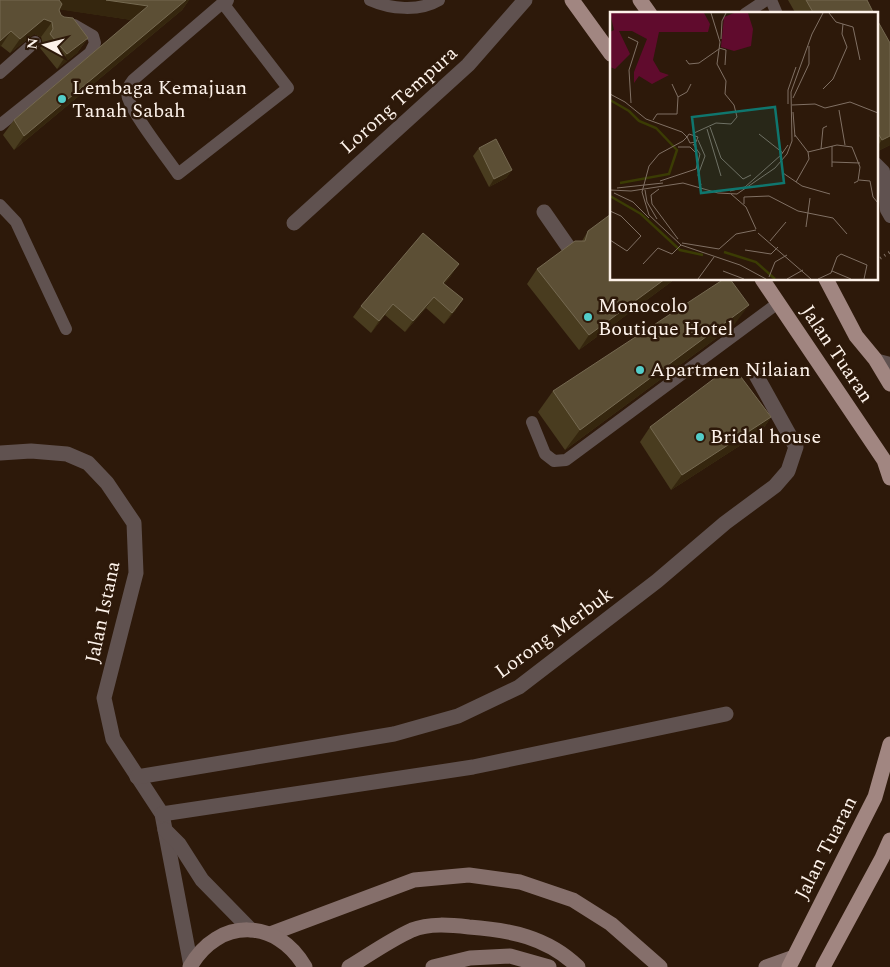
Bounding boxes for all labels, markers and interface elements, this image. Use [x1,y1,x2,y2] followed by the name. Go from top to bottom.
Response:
[610,12,878,280] inset map
[20,20,70,70] north arrow
[21,37,44,50] text: N
[333,39,465,161] street label: Lorong Tempura
[72,73,247,126] place label: Lembaga Kemajuan Tanah Sabah
[56,93,68,105] marker: Lembaga Kemajuan Tanah Sabah
[598,291,733,344] place label: Monocolo Boutique Hotel
[793,299,881,409] street label: Jalan Tuaran
[582,311,594,323] marker: Monocolo Boutique Hotel
[650,355,811,385] place label: Apartmen Nilaian
[634,364,646,376] marker: Apartmen Nilaian
[710,422,821,452] place label: Bridal house
[694,431,706,443] marker: Bridal house
[78,558,128,666] street label: Jalan Istana
[489,580,619,686] street label: Lorong Merbuk
[787,791,865,905] street label: Jalan Tuaran

